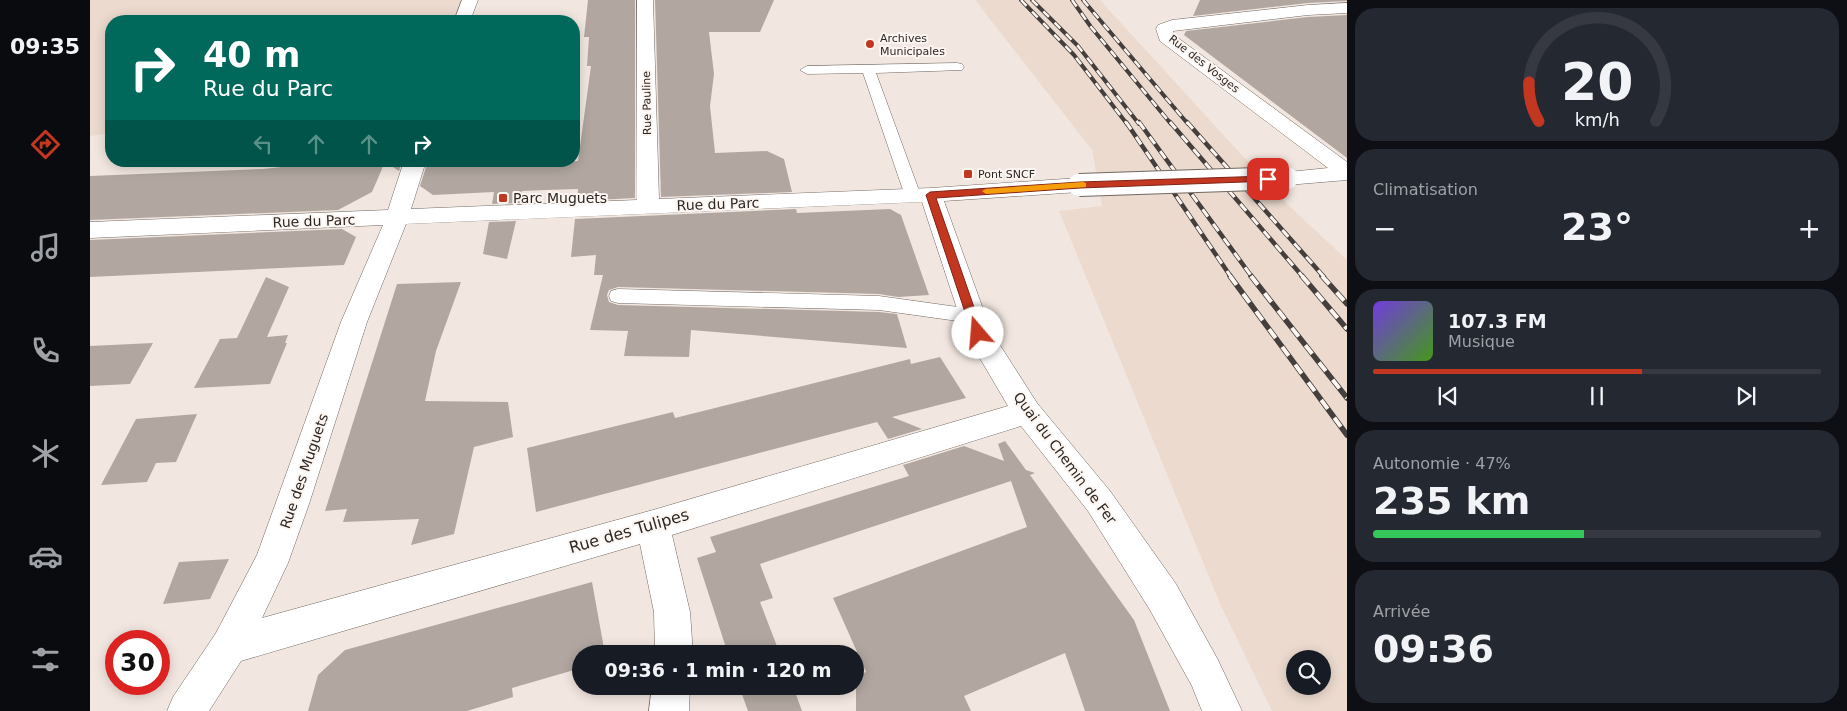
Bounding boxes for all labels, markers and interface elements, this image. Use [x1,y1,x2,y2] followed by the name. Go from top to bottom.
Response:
[880,32,945,58] place label: Archives Municipales
[1166,32,1242,96] street label: Rue des Vosges
[10,34,80,59] text: 09:35
[120,35,185,100] icon: right
[203,35,300,75] text: 40 m
[864,38,876,50] marker: Archives Municipales
[1561,52,1633,112] text: 20
[640,71,654,135] street label: Rue Pauline
[203,76,333,101] text: Rue du Parc
[1574,109,1620,130] text: km/h
[28,127,63,162] icon: directions
[249,130,277,158] icon: left
[302,130,330,158] icon: ahead
[355,130,383,158] icon: ahead
[408,130,436,158] icon: right
[1247,158,1289,200] pin
[1254,165,1282,193] icon: arrive
[962,168,974,180] marker: Pont SNCF
[978,168,1035,181] place label: Pont SNCF
[1373,180,1478,199] text: Climatisation
[513,190,607,206] place label: Parc Muguets
[497,192,509,204] marker: Parc Muguets
[676,195,760,213] street label: Rue du Parc
[1561,205,1633,249] text: 23°
[272,212,356,230] street label: Rue du Parc
[1373,212,1396,245] text: −
[1798,212,1821,245] text: +
[28,230,63,265] icon: music
[951,306,1003,358] position arrow
[1448,310,1547,332] text: 107.3 FM
[1448,332,1515,351] text: Musique
[28,333,63,368] icon: phone
[1434,382,1462,410] icon: previous
[1583,382,1611,410] icon: pause
[1732,382,1760,410] icon: next
[1010,389,1120,527] street label: Quai du Chemin de Fer
[277,411,331,531] street label: Rue des Muguets
[28,436,63,471] icon: climate
[1373,454,1511,473] text: Autonomie · 47%
[1373,479,1530,523] text: 235 km
[567,505,691,557] street label: Rue des Tulipes
[28,539,63,574] icon: car
[1373,602,1430,621] text: Arrivée
[1373,627,1494,671] text: 09:36
[105,630,170,695] speed limit sign: 30
[28,642,63,677] icon: filters
[1286,650,1331,695] map controls
[1286,650,1331,695] button: search
[604,659,832,681] text: 09:36 · 1 min · 120 m

